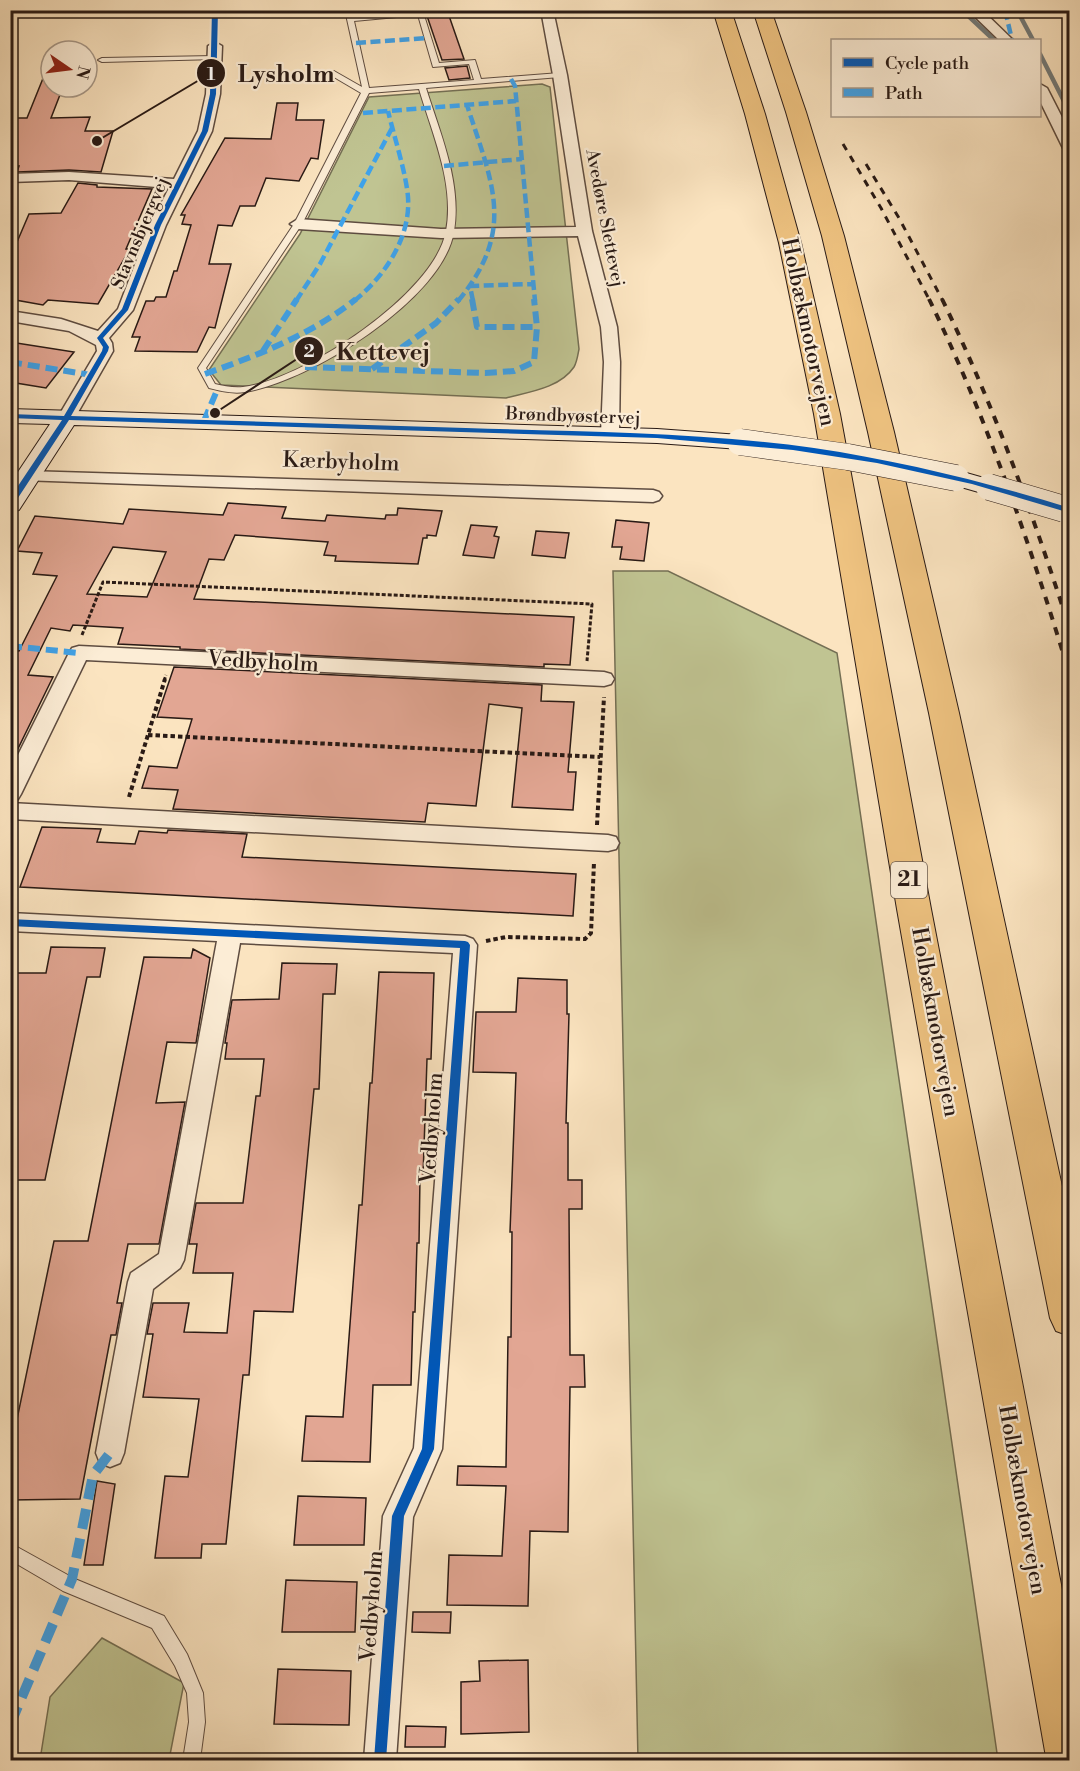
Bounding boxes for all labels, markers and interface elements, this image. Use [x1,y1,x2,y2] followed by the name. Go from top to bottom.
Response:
[39,39,99,99] north arrow
[831,39,1041,117] legend
[196,52,347,94] callout: Lysholm
[885,52,969,75] text: Cycle path
[237,60,335,90] text: Lysholm
[207,63,216,86] text: 1
[71,64,94,81] text: N
[885,82,923,105] text: Path
[580,146,630,289] street label: Avedøre Slettevej
[106,174,174,292] street label: Stavnsbjergvej
[775,235,841,429] street label: Holbækmotorvejen
[294,330,442,372] callout: Kettevej
[336,338,430,368] text: Kettevej
[303,340,315,363] text: 2
[504,402,641,430] street label: Brøndbyøstervej
[282,446,400,478] street label: Kærbyholm
[206,646,319,678] street label: Vedbyholm
[891,862,927,898] road number: 21
[905,925,965,1119] street label: Holbækmotorvejen
[415,1071,449,1186] street label: Vedbyholm
[992,1403,1052,1597] street label: Holbækmotorvejen
[355,1549,389,1664] street label: Vedbyholm

